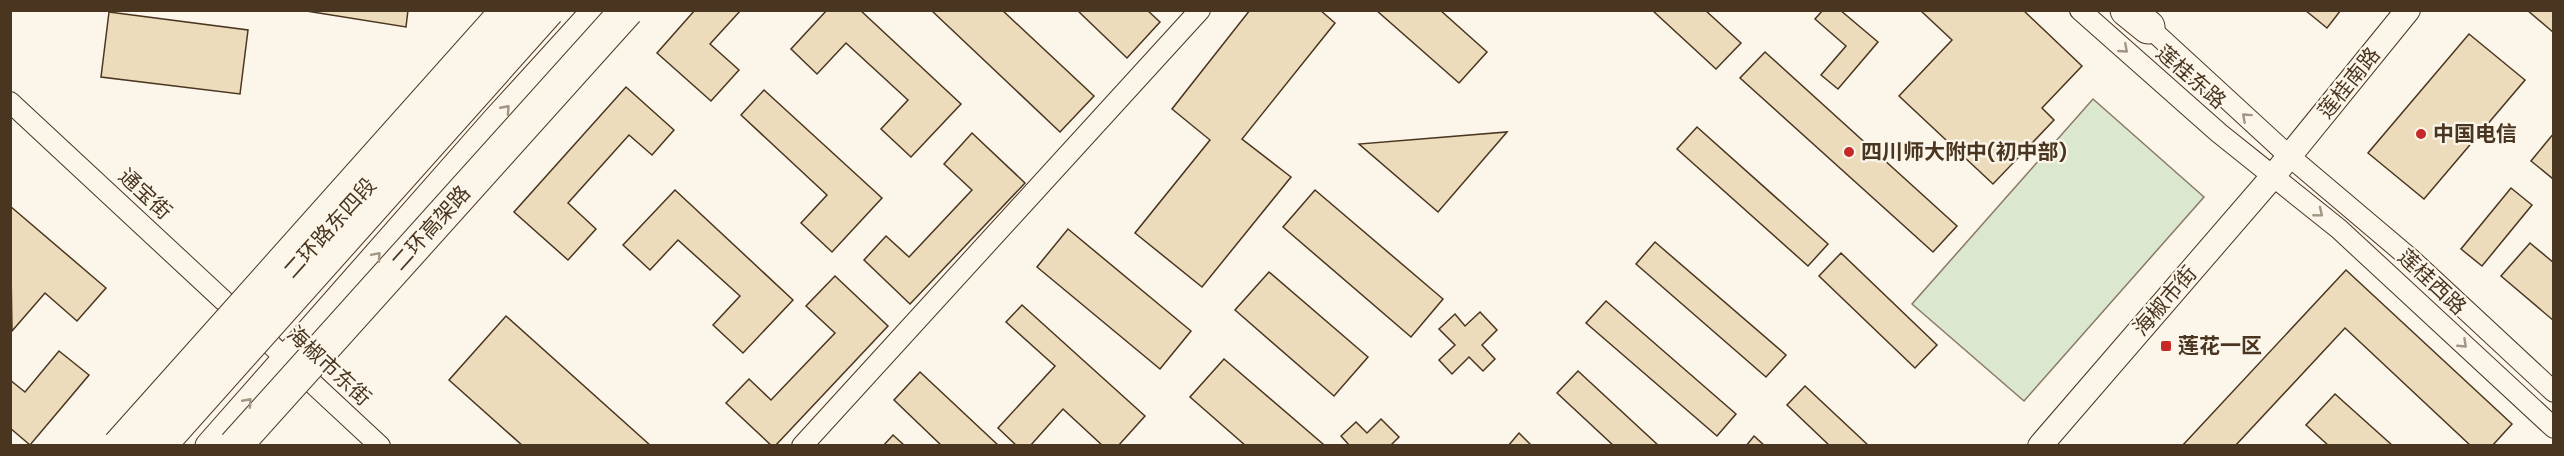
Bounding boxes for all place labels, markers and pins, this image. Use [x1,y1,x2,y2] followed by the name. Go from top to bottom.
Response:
[2433,120,2517,148] place label: 中国电信
[2414,127,2428,141] marker: 中国电信
[1861,138,2067,166] place label: 四川师大附中(初中部)
[1842,145,1856,159] marker: 四川师大附中(初中部)
[2178,332,2262,360] place label: 莲花一区
[2159,339,2173,353] marker: 莲花一区

